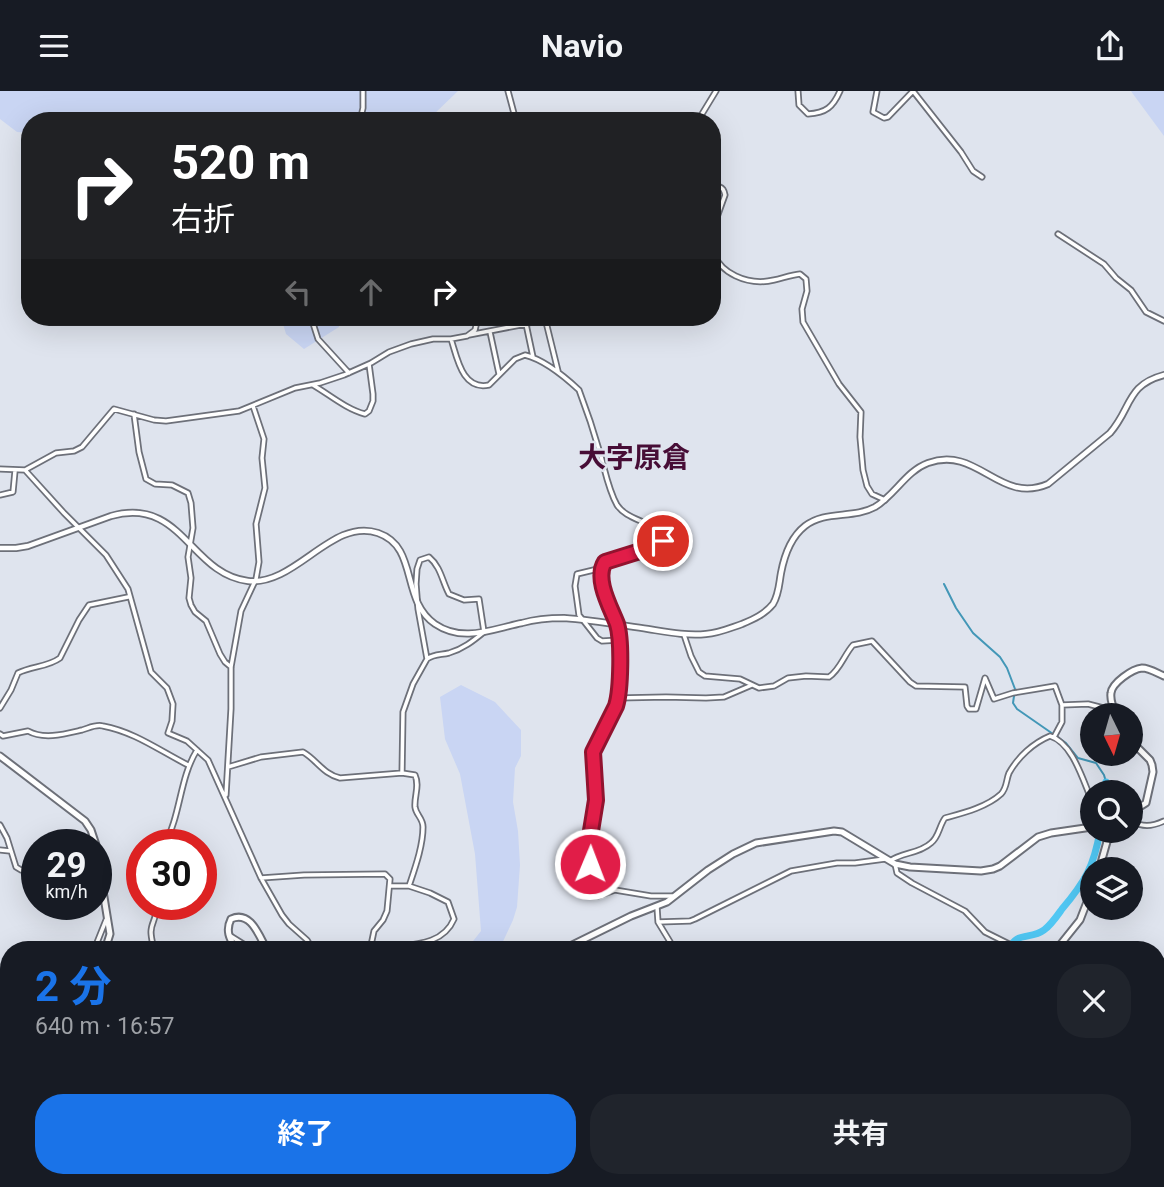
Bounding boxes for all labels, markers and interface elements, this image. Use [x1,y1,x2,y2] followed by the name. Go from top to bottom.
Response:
[35,27,73,65] icon: menu
[541,27,623,65] text: Navio
[1091,27,1129,65] icon: share
[171,134,310,191] text: 520 m
[56,140,147,231] icon: right
[171,200,235,238] text: 右折
[279,273,317,311] icon: left
[352,273,390,311] icon: ahead
[425,273,463,311] icon: right
[578,441,690,474] district label: 大字原倉
[633,511,693,571] pin
[644,522,682,560] icon: arrive
[1080,703,1143,767] north arrow
[1080,703,1143,920] map controls
[1080,780,1143,843] button: search
[553,827,627,901] position arrow
[126,829,217,920] speed limit sign: 30
[46,845,87,886] text: 29
[1080,857,1143,920] button: layers
[45,881,88,902] text: km/h
[35,962,112,1011] text: 2 分
[1057,964,1131,1038] button: close
[35,1013,174,1040] text: 640 m · 16:57
[35,1094,576,1174] button: 終了
[590,1094,1131,1174] button: 共有

